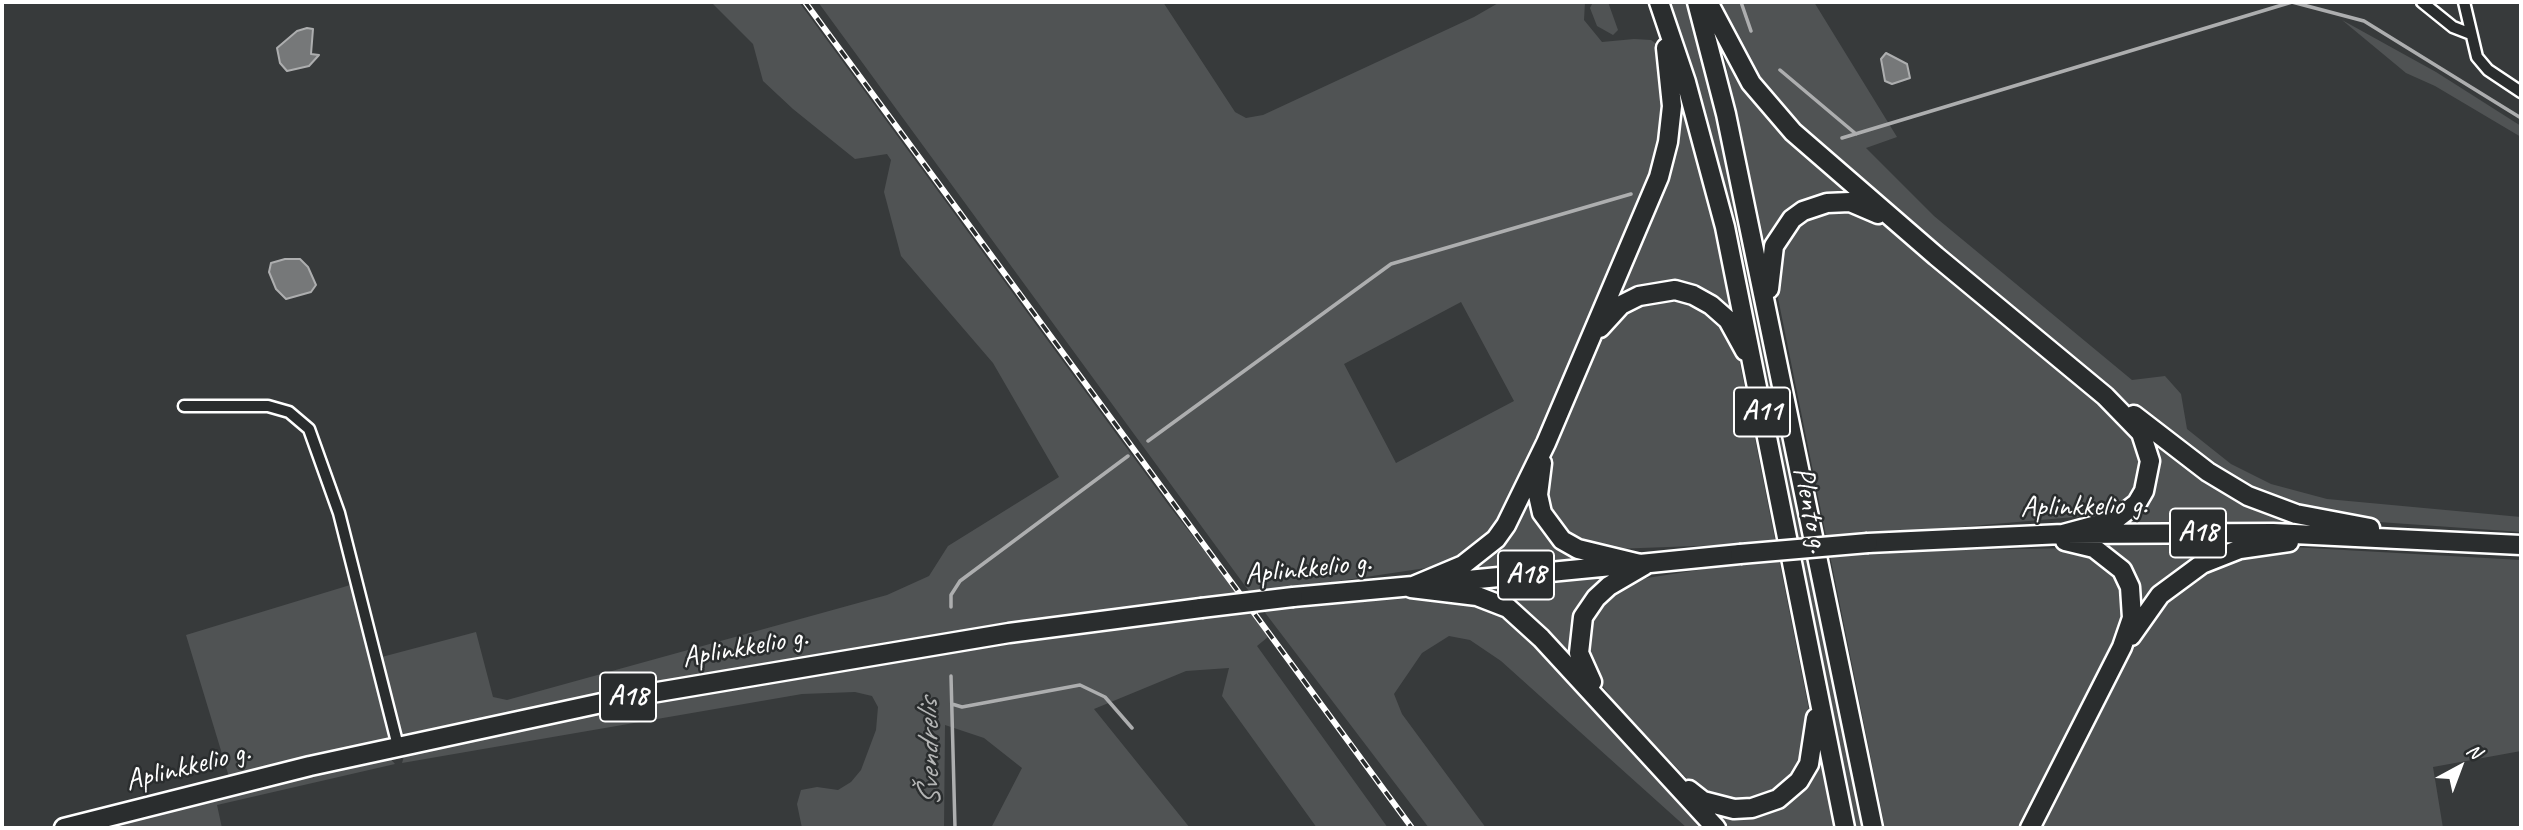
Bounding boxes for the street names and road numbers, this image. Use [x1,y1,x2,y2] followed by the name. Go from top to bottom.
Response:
[1734,388,1790,436] road number: A11
[1784,464,1836,556] street label: Plento g.
[2020,488,2148,526] street label: Aplinkkelio g.
[2170,508,2226,558] road number: A18
[1243,544,1373,594] street label: Aplinkkelio g.
[1498,550,1554,600] road number: A18
[679,619,811,677] street label: Aplinkkelio g.
[600,672,656,722] road number: A18
[122,734,254,800] street label: Aplinkkelio g.

